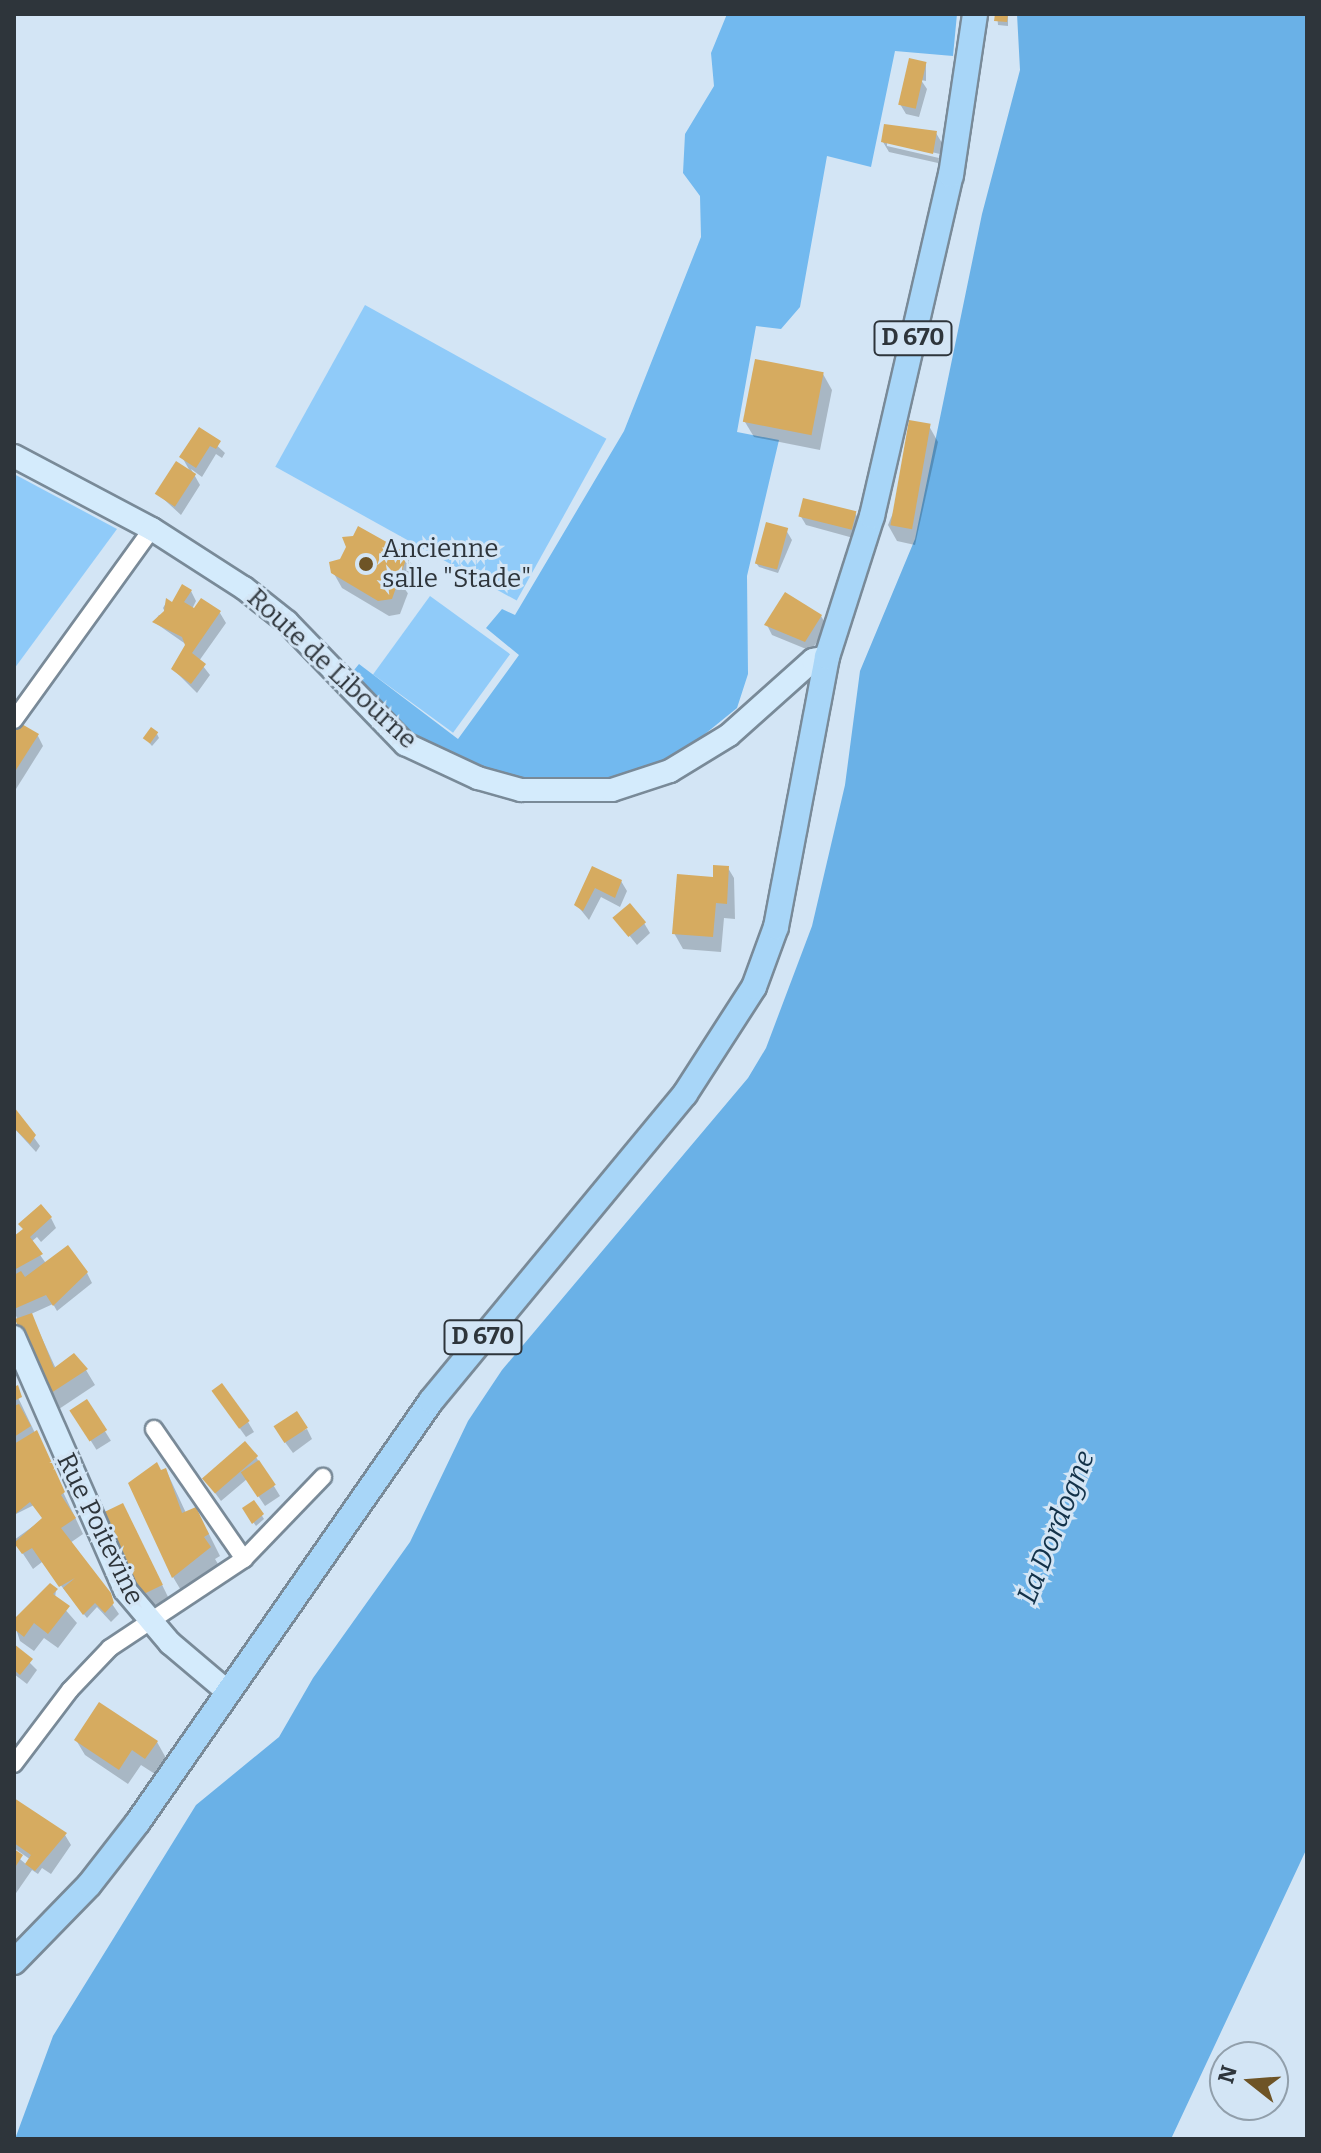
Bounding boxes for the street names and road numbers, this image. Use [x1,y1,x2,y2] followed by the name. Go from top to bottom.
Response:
[873,318,953,358] road number: D 670
[241,582,423,756] street label: Route de Libourne
[443,1317,523,1357] road number: D 670
[50,1448,150,1610] street label: Rue Poitevine

